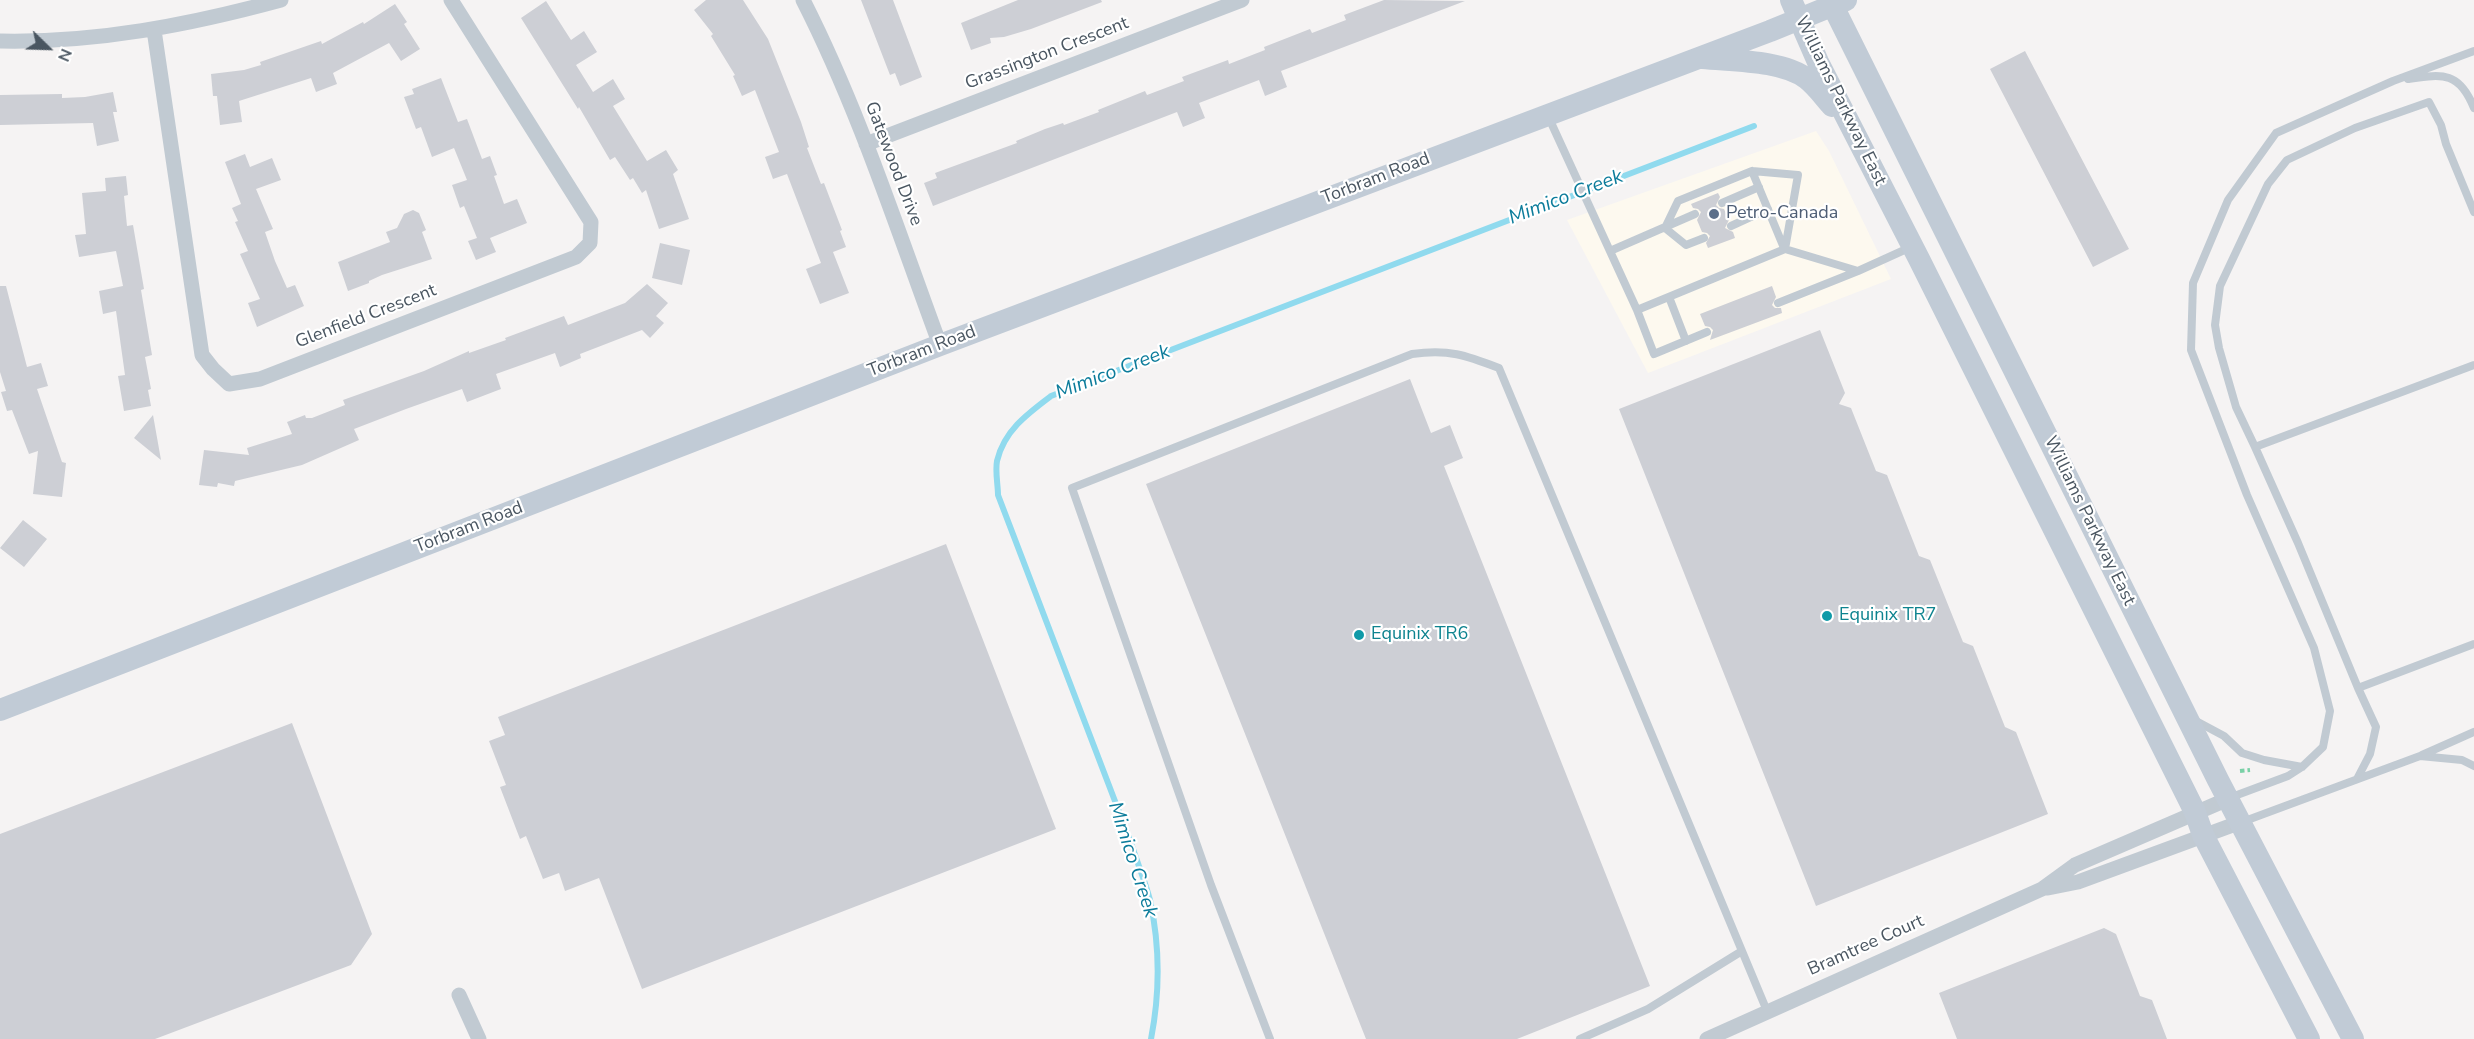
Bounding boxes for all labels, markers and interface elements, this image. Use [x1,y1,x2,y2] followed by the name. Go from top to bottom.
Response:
[962,13,1132,95] street label: Grassington Crescent
[1790,13,1890,189] street label: Williams Parkway East
[18,18,78,78] north arrow
[52,45,77,65] text: N
[859,99,927,229] street label: Gatewood Drive
[1319,148,1433,210] street label: Torbram Road
[1505,165,1627,231] water label: Mimico Creek
[1726,203,1838,225] place label: Petro-Canada
[1707,207,1721,221] marker: Petro-Canada
[293,280,439,354] street label: Glenfield Crescent
[865,321,979,383] street label: Torbram Road
[1052,340,1174,406] water label: Mimico Creek
[2039,433,2139,609] street label: Williams Parkway East
[412,497,526,559] street label: Torbram Road
[1839,605,1936,627] place label: Equinix TR7
[1820,609,1834,623] marker: Equinix TR7
[1371,624,1468,646] place label: Equinix TR6
[1352,628,1366,642] marker: Equinix TR6
[1102,799,1162,921] water label: Mimico Creek
[1805,911,1927,981] street label: Bramtree Court

